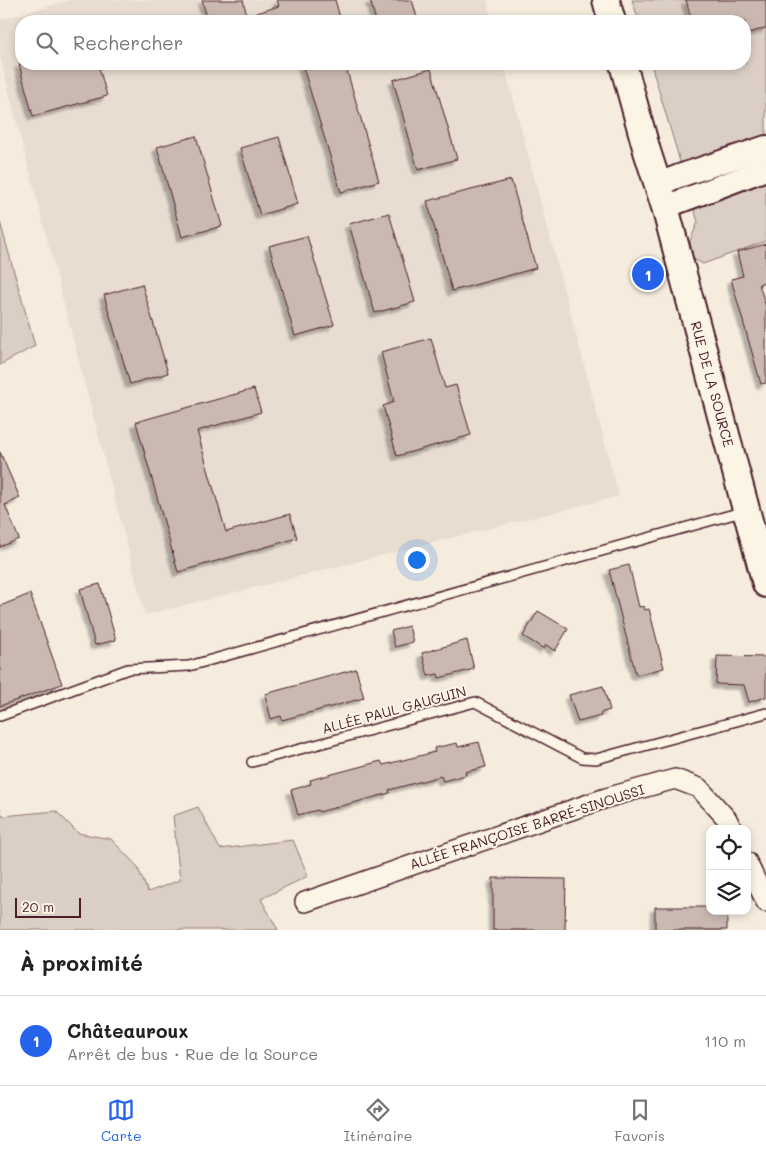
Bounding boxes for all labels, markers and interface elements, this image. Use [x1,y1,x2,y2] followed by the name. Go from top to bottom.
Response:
[15,15,751,70] search box
[33,29,61,57] icon: search
[73,30,183,55] text: Rechercher
[632,255,664,293] pin: 1
[687,319,738,449] street label: RUE DE LA SOURCE
[404,547,430,573] your location
[320,681,468,738] street label: ALLÉE PAUL GAUGUIN
[407,779,647,874] street label: ALLÉE FRANÇOISE BARRÉ-SINOUSSI
[706,825,751,915] map controls
[706,825,751,870] button: locate
[706,870,751,915] button: layers
[15,895,81,918] scale bar
[22,897,54,916] text: 20 m
[20,949,143,976] text: À proximité
[67,1018,188,1043] text: Châteauroux
[32,1030,40,1051] text: 1
[704,1030,746,1051] text: 110 m
[67,1043,318,1064] text: Arrêt de bus · Rue de la Source
[101,1096,142,1145] tab: Carte
[344,1096,412,1145] tab: Itinéraire
[615,1096,665,1145] tab: Favoris

